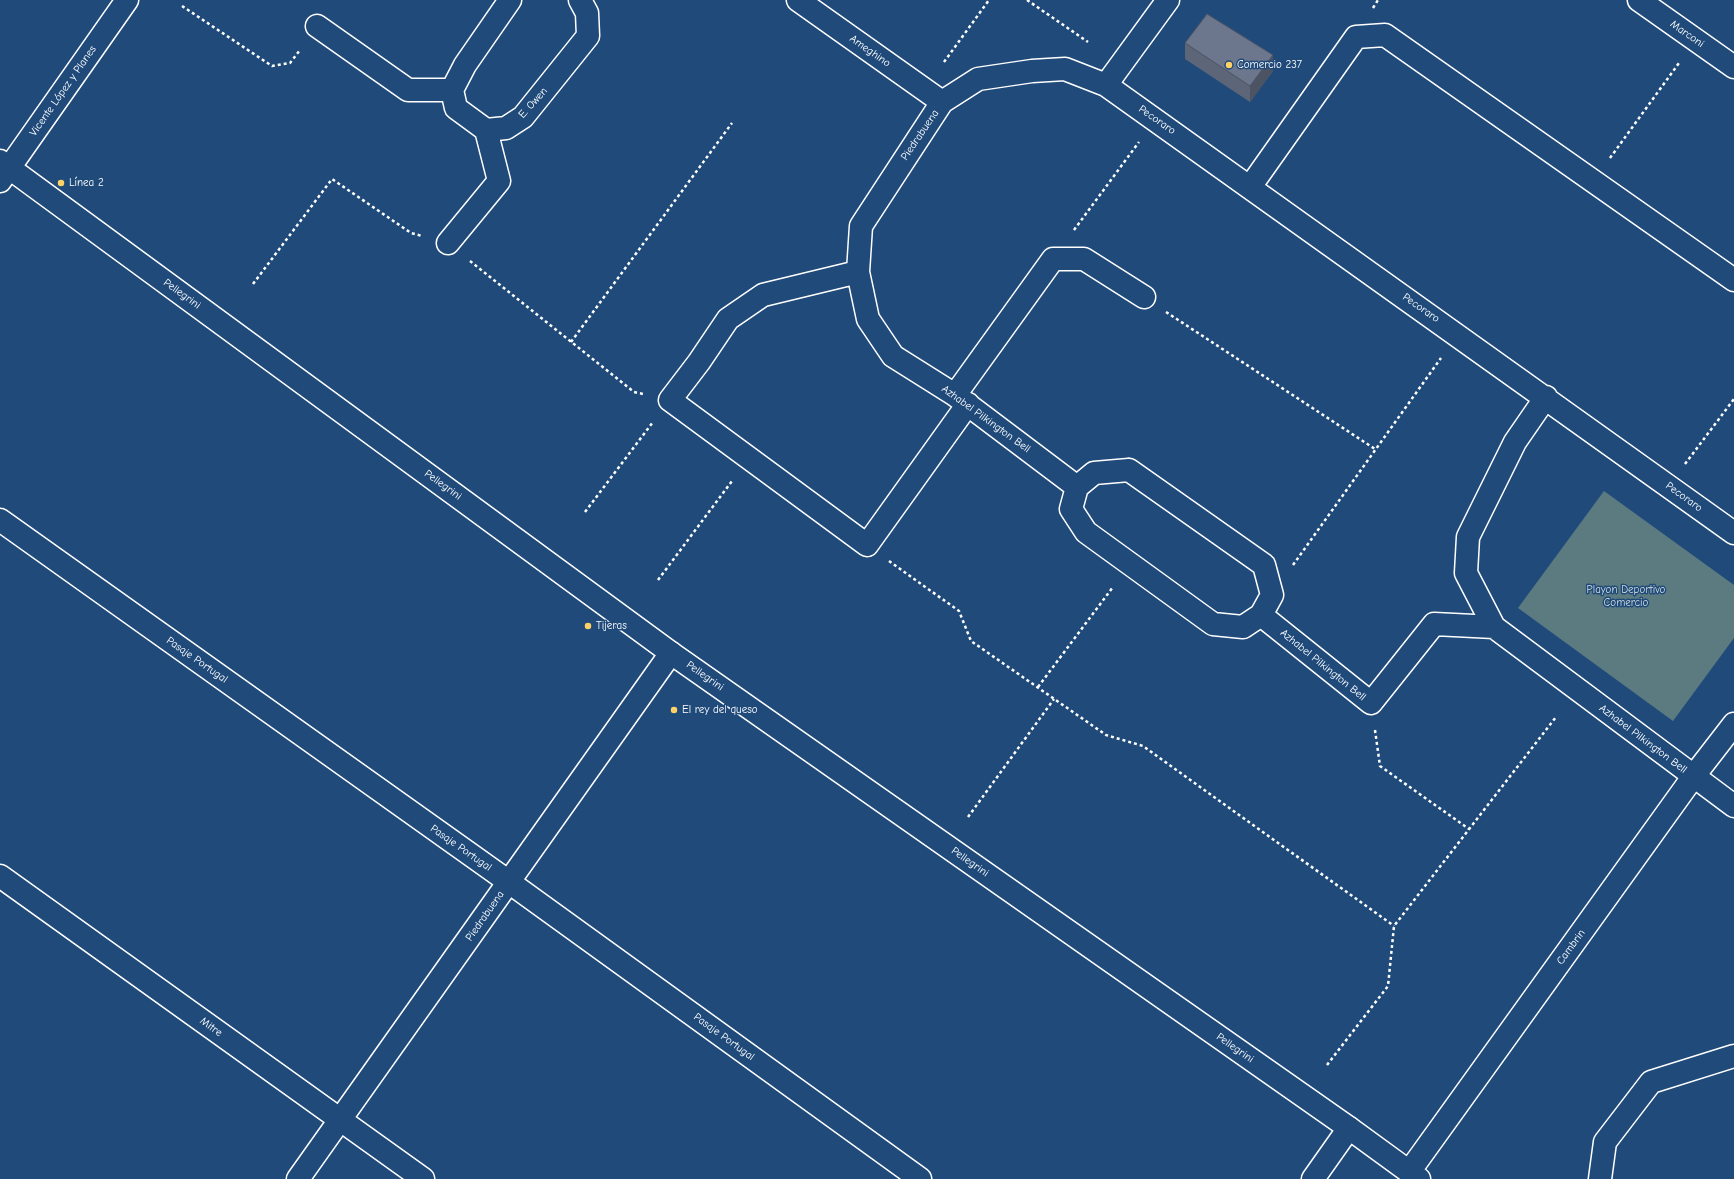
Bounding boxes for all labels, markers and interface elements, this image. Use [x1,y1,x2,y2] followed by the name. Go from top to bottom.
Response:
[1667,18,1707,50] street label: Marconi
[847,32,893,70] street label: Ameghino
[27,43,99,139] street label: Vicente López y Planes
[1237,58,1302,72] place label: Comercio 237
[1224,60,1234,70] marker: Comercio 237
[516,85,550,121] street label: E. Owen
[1136,103,1178,137] street label: Pecoraro
[898,107,942,163] street label: Piedrabuena
[69,176,104,190] place label: Línea 2
[56,178,66,188] marker: Línea 2
[161,276,203,312] street label: Pellegrini
[1400,291,1442,325] street label: Pecoraro
[939,382,1033,456] street label: Azhabel Pilkington Bell
[422,467,464,503] street label: Pellegrini
[1663,479,1705,515] street label: Pecoraro
[1587,583,1665,609] park label: Playon Deportivo Comercio
[596,619,627,633] place label: Tijeras
[583,621,593,631] marker: Tijeras
[1277,626,1369,704] street label: Azhabel Pilkington Bell
[164,634,230,686] street label: Pasaje Portugal
[684,658,726,694] street label: Pellegrini
[1596,702,1690,776] street label: Azhabel Pilkington Bell
[682,703,758,717] place label: El rey del queso
[669,705,679,715] marker: El rey del queso
[428,822,494,874] street label: Pasaje Portugal
[949,844,991,880] street label: Pellegrini
[463,888,507,944] street label: Piedrabuena
[1554,927,1588,967] street label: Cambrin
[691,1011,757,1063] street label: Pasaje Portugal
[197,1014,225,1040] street label: Mitre
[1214,1030,1256,1066] street label: Pellegrini

